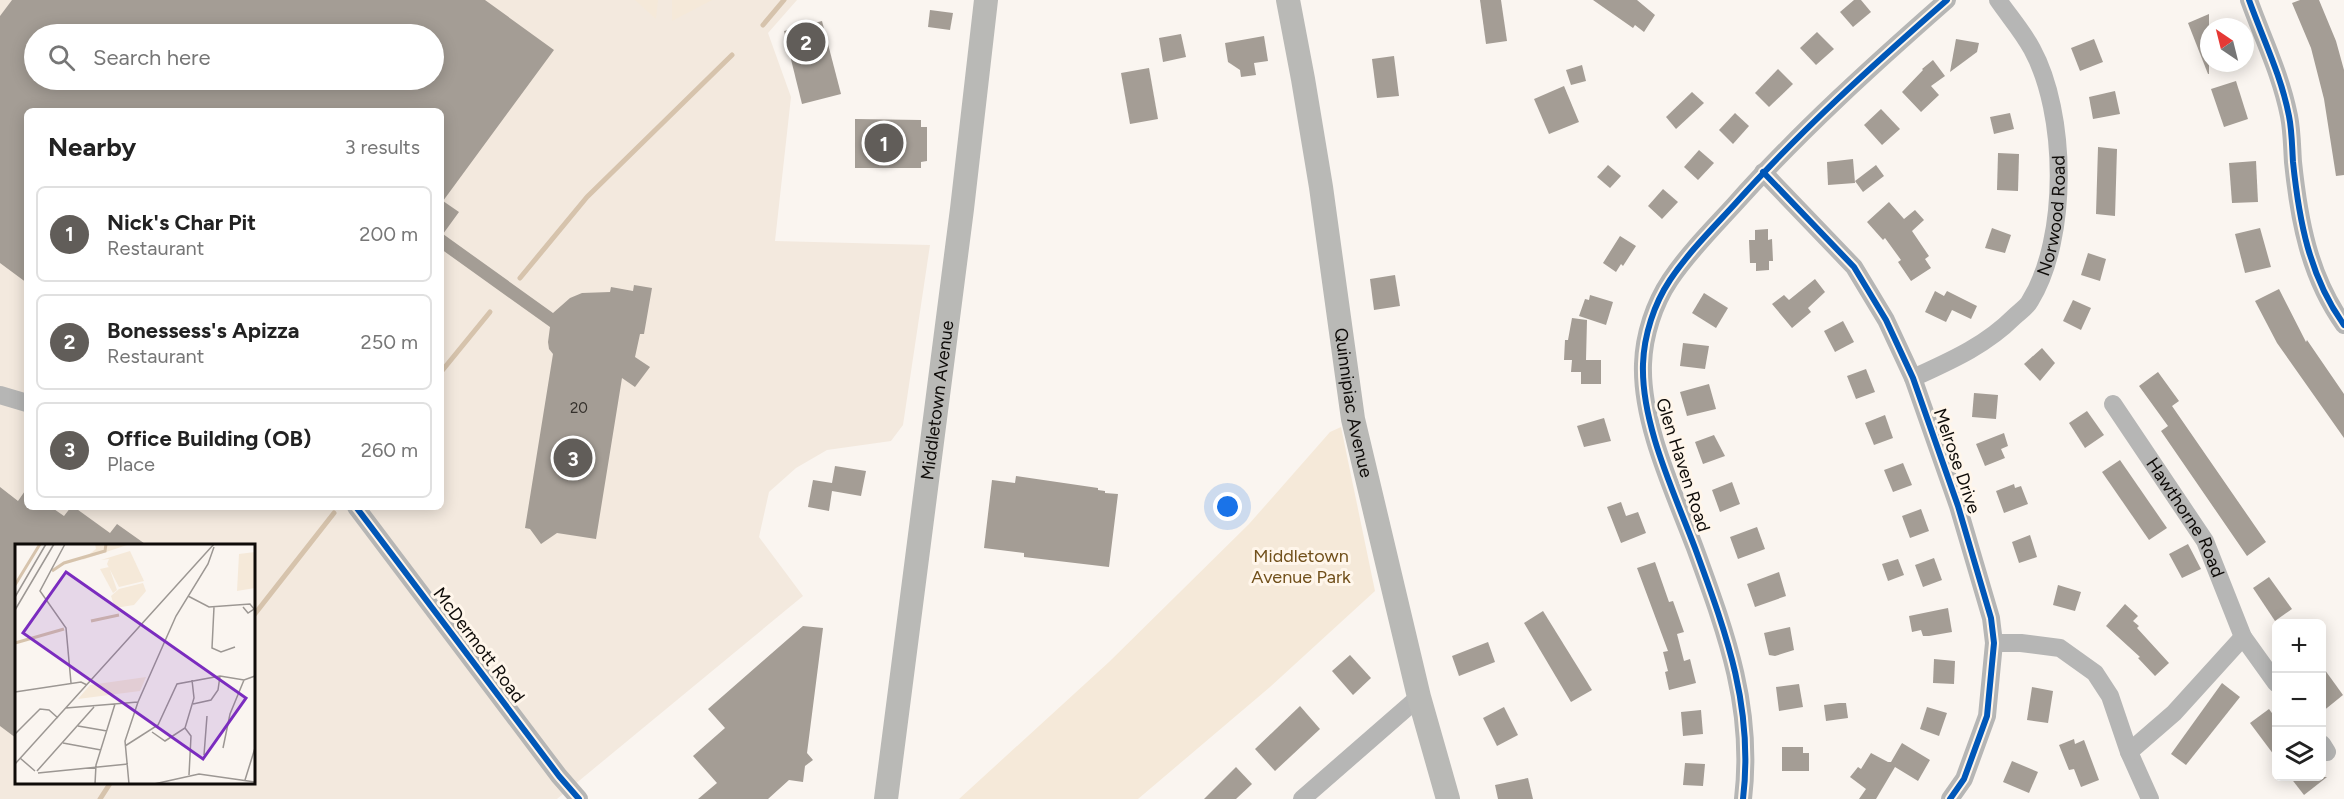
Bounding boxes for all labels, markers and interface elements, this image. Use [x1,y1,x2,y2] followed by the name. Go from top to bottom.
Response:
[2200,18,2254,72] north arrow
[786,20,826,64] pin: 2
[24,24,444,90] search box
[45,41,78,74] icon: search
[93,44,211,71] text: Search here
[864,120,904,166] pin: 1
[48,131,136,163] text: Nearby
[345,135,420,159] text: 3 results
[2032,155,2070,279] street label: Norwood Road
[107,209,256,236] text: Nick's Char Pit
[65,222,74,246] text: 1
[359,222,418,246] text: 200 m
[107,236,204,260] text: Restaurant
[107,317,299,344] text: Bonessess's Apizza
[916,319,959,481] street label: Middletown Avenue
[1330,326,1378,480] street label: Quinnipiac Avenue
[64,330,75,354] text: 2
[361,330,418,354] text: 250 m
[107,344,204,368] text: Restaurant
[1651,395,1715,535] street label: Glen Haven Road
[570,399,588,417] house number: 20
[1929,405,1985,517] street label: Melrose Drive
[107,425,311,452] text: Office Building (OB)
[554,436,592,480] pin: 3
[64,438,75,462] text: 3
[361,438,418,462] text: 260 m
[107,452,155,476] text: Place
[2141,454,2229,580] street label: Hawthorne Road
[1213,492,1242,521] your location
[15,544,255,784] inset map
[1251,545,1351,588] park label: Middletown Avenue Park
[429,583,529,707] street label: McDermott Road
[2272,619,2326,781] map controls
[2272,619,2326,673] button: +
[2272,673,2326,727] button: −
[2272,727,2326,781] button: layers

